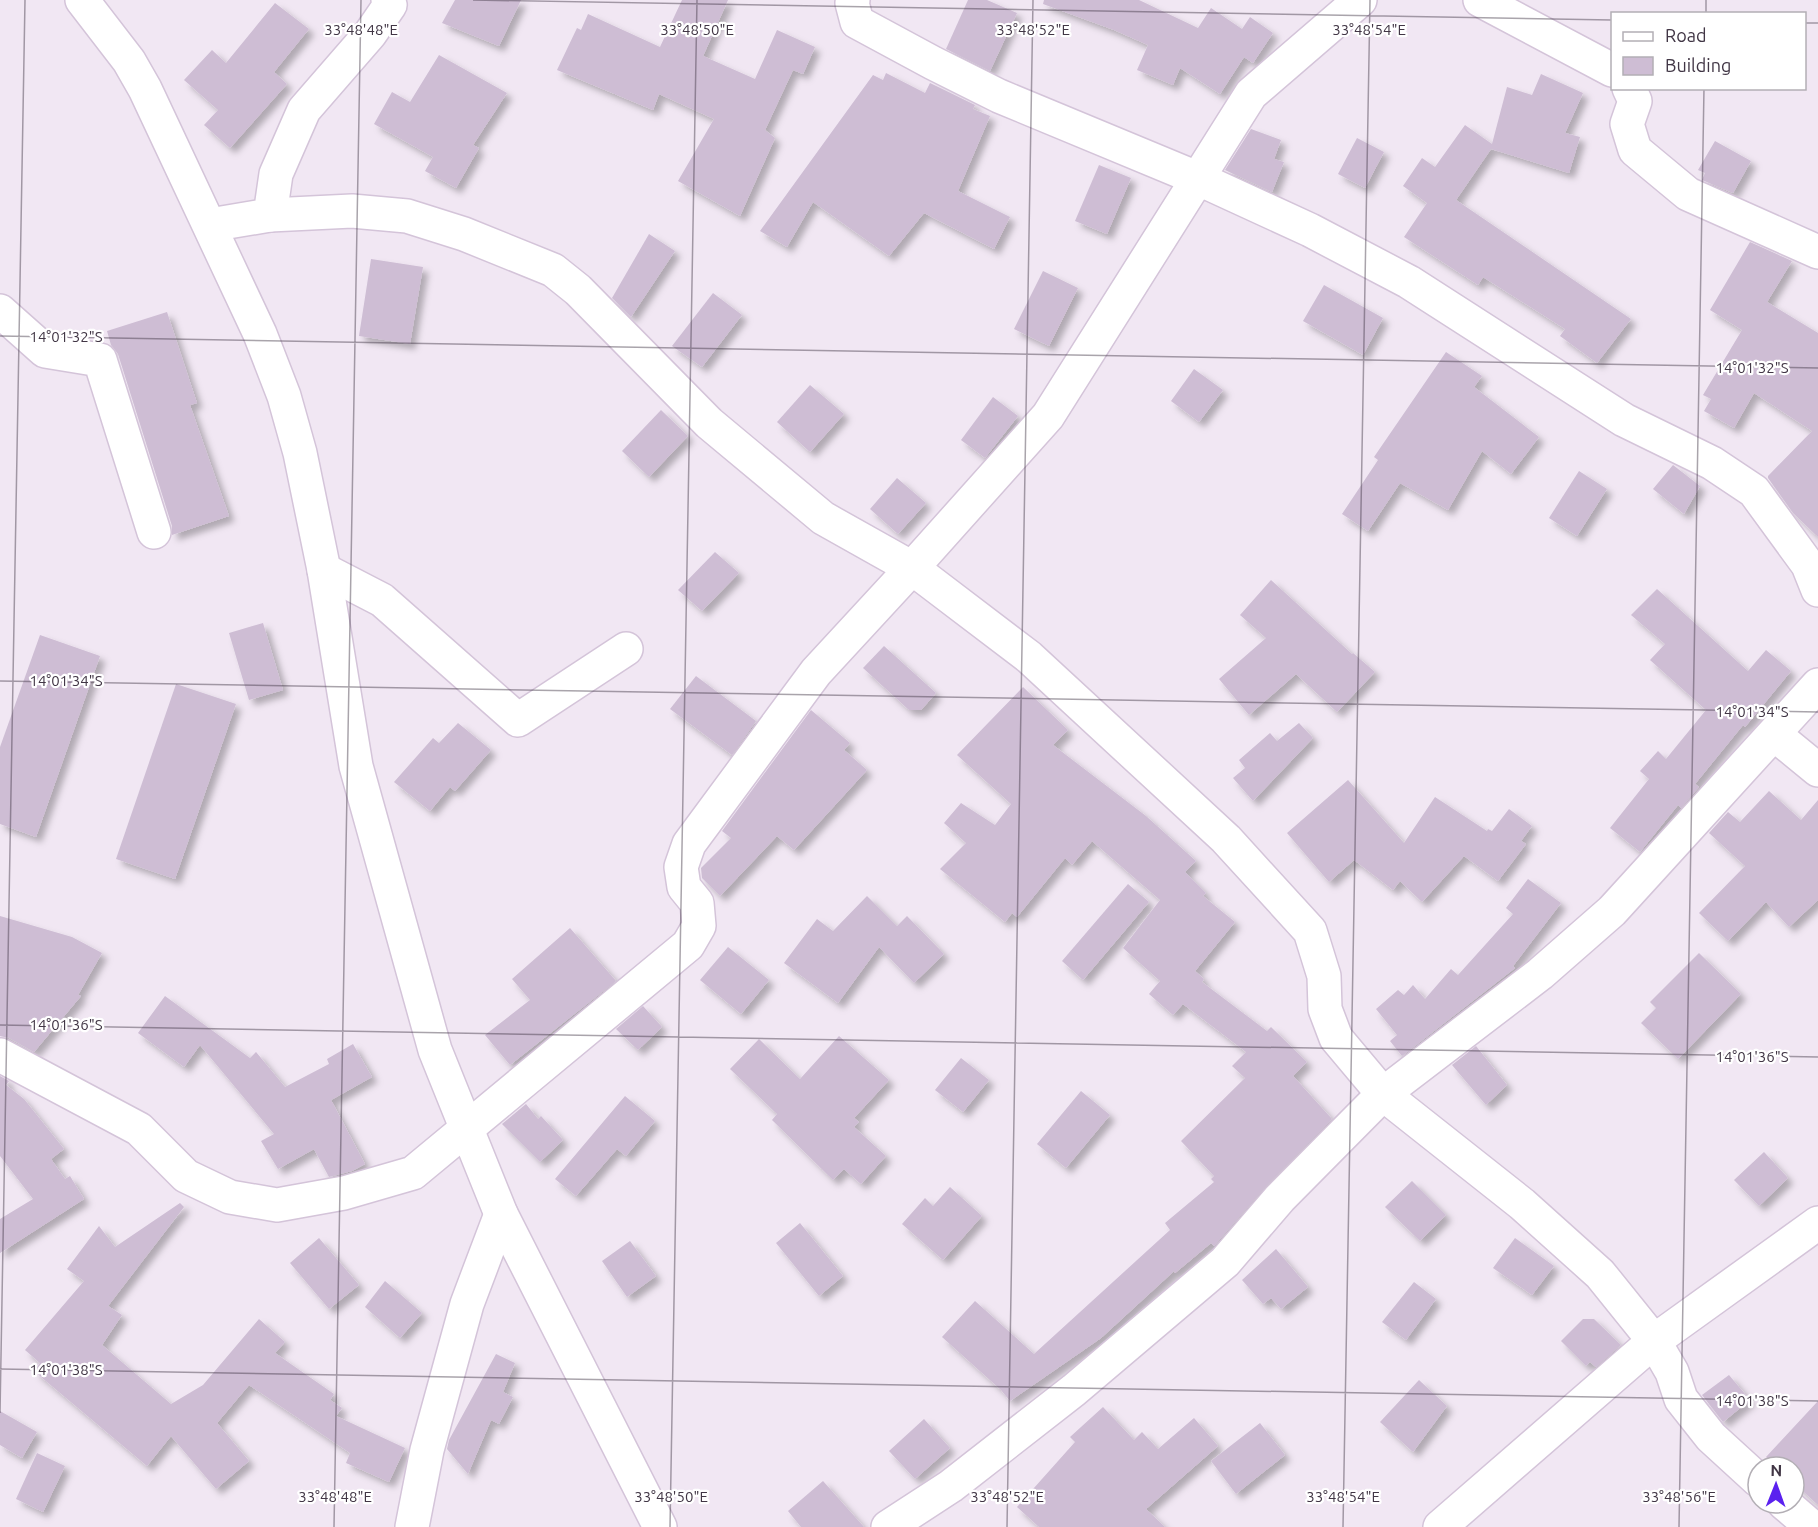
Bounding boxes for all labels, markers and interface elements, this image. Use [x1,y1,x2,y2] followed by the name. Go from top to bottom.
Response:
[1611,12,1806,90] legend
[324,21,398,38] text: 33°48'48"E
[660,21,734,38] text: 33°48'50"E
[996,21,1070,38] text: 33°48'52"E
[1332,21,1406,38] text: 33°48'54"E
[1665,25,1707,45] text: Road
[1665,55,1731,75] text: Building
[29,328,103,345] text: 14°01'32"S
[1715,359,1789,376] text: 14°01'32"S
[29,672,103,689] text: 14°01'34"S
[1715,703,1789,720] text: 14°01'34"S
[29,1016,103,1033] text: 14°01'36"S
[1715,1048,1789,1065] text: 14°01'36"S
[29,1361,103,1378] text: 14°01'38"S
[1715,1392,1789,1409] text: 14°01'38"S
[1746,1455,1806,1515] north arrow
[1770,1461,1782,1479] text: N
[298,1488,372,1505] text: 33°48'48"E
[634,1488,708,1505] text: 33°48'50"E
[970,1488,1044,1505] text: 33°48'52"E
[1306,1488,1380,1505] text: 33°48'54"E
[1642,1488,1716,1505] text: 33°48'56"E

